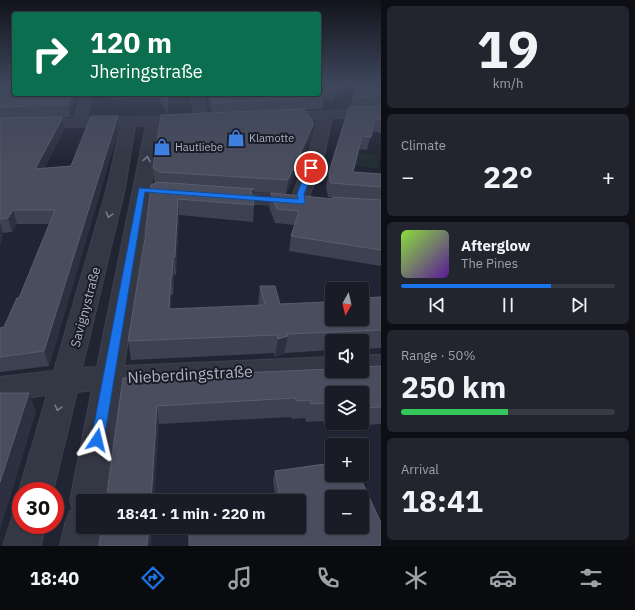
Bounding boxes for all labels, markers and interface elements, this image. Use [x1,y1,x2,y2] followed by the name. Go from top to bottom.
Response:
[477,15,539,82] text: 19
[90,24,172,61] text: 120 m
[24,28,76,80] icon: right
[90,60,203,83] text: Jheringstraße
[493,75,523,92] text: km/h
[226,128,246,148] shop icon: Klamotte
[249,131,294,145] place label: Klamotte
[152,137,172,157] shop icon: Hautliebe
[401,137,446,154] text: Climate
[175,140,223,154] place label: Hautliebe
[294,151,328,185] pin
[142,156,151,162] one-way arrow
[300,157,322,179] icon: arrive
[483,157,533,196] text: 22°
[401,162,414,191] text: −
[602,162,615,191] text: +
[105,211,113,218] one-way arrow
[461,236,530,255] text: Afterglow
[461,255,518,272] text: The Pines
[67,265,104,349] street label: Savignystraße
[325,282,369,326] north arrow
[325,282,369,534] map controls
[426,294,448,316] icon: previous
[497,294,519,316] icon: pause
[568,294,590,316] icon: next
[325,334,369,378] button: sound
[401,347,475,364] text: Range · 50%
[127,361,253,387] street label: Nieberdingstraße
[401,367,506,406] text: 250 km
[325,386,369,430] button: layers
[54,404,63,411] one-way arrow
[76,419,118,461] position arrow
[325,438,369,482] button: +
[401,461,439,478] text: Arrival
[401,481,483,520] text: 18:41
[12,482,64,534] speed limit sign: 30
[325,490,369,534] button: −
[117,504,265,523] text: 18:41 · 1 min · 220 m
[139,564,167,592] icon: directions
[226,564,254,592] icon: music
[314,564,342,592] icon: phone
[402,564,430,592] icon: climate
[489,564,517,592] icon: car
[577,564,605,592] icon: filters
[30,567,79,590] text: 18:40

